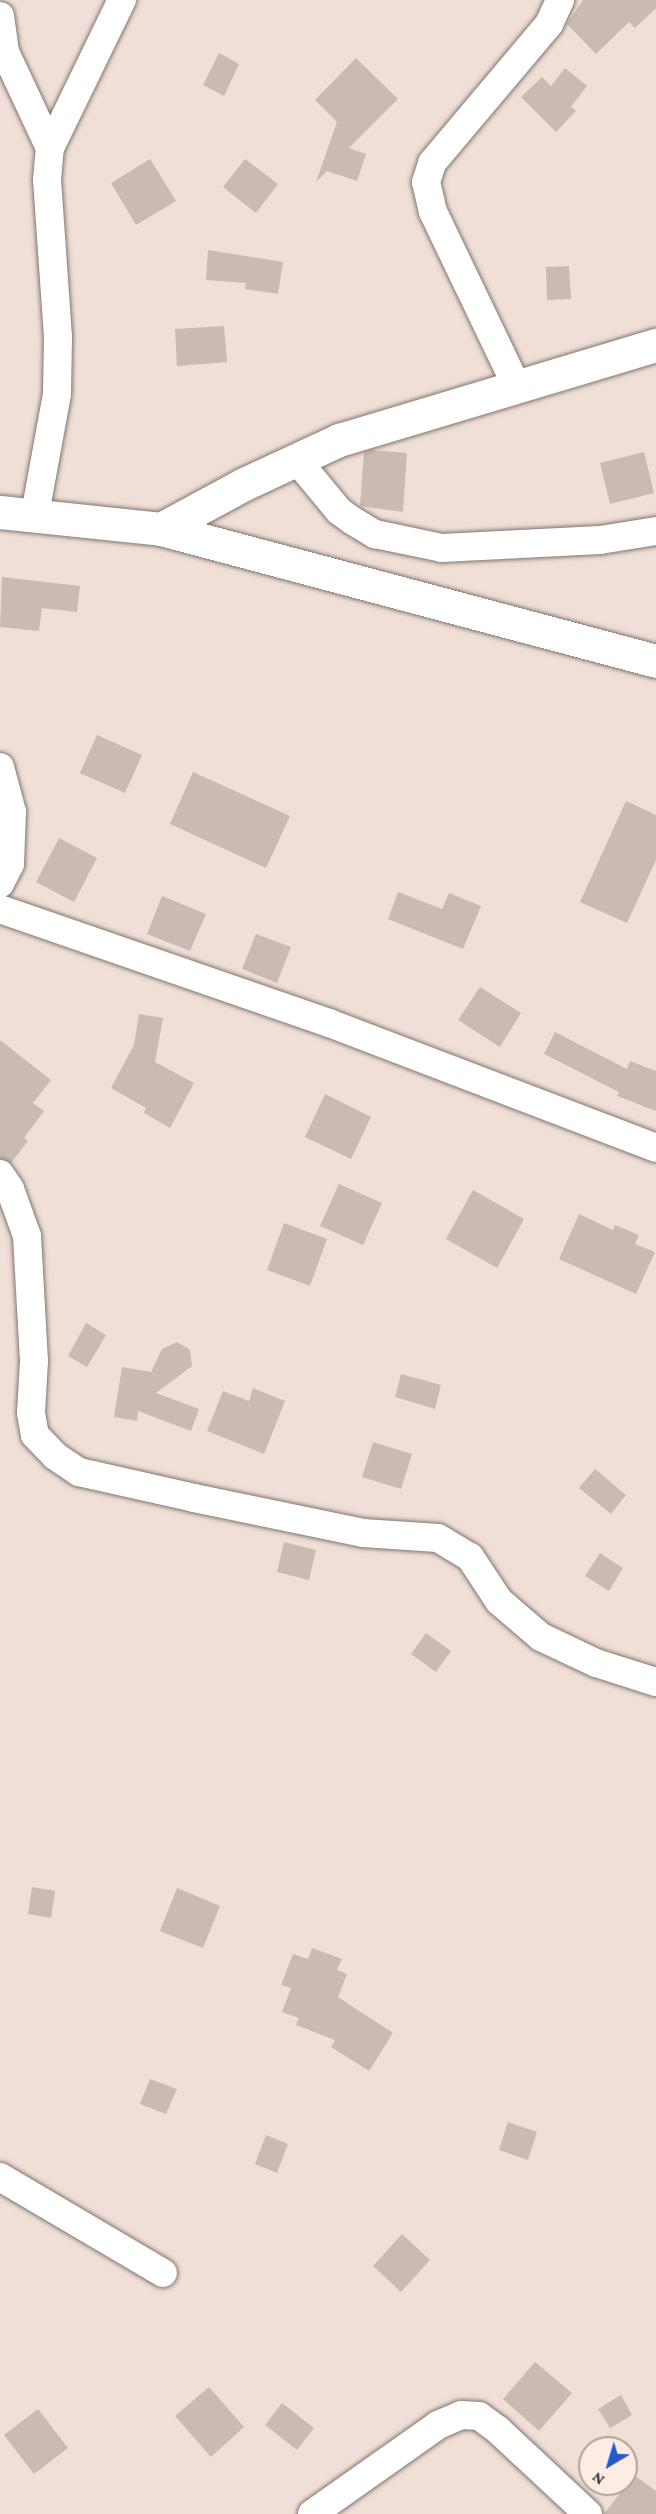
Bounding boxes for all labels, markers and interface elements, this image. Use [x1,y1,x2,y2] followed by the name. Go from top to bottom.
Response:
[578,2436,638,2496] north arrow
[588,2469,607,2489] text: N

